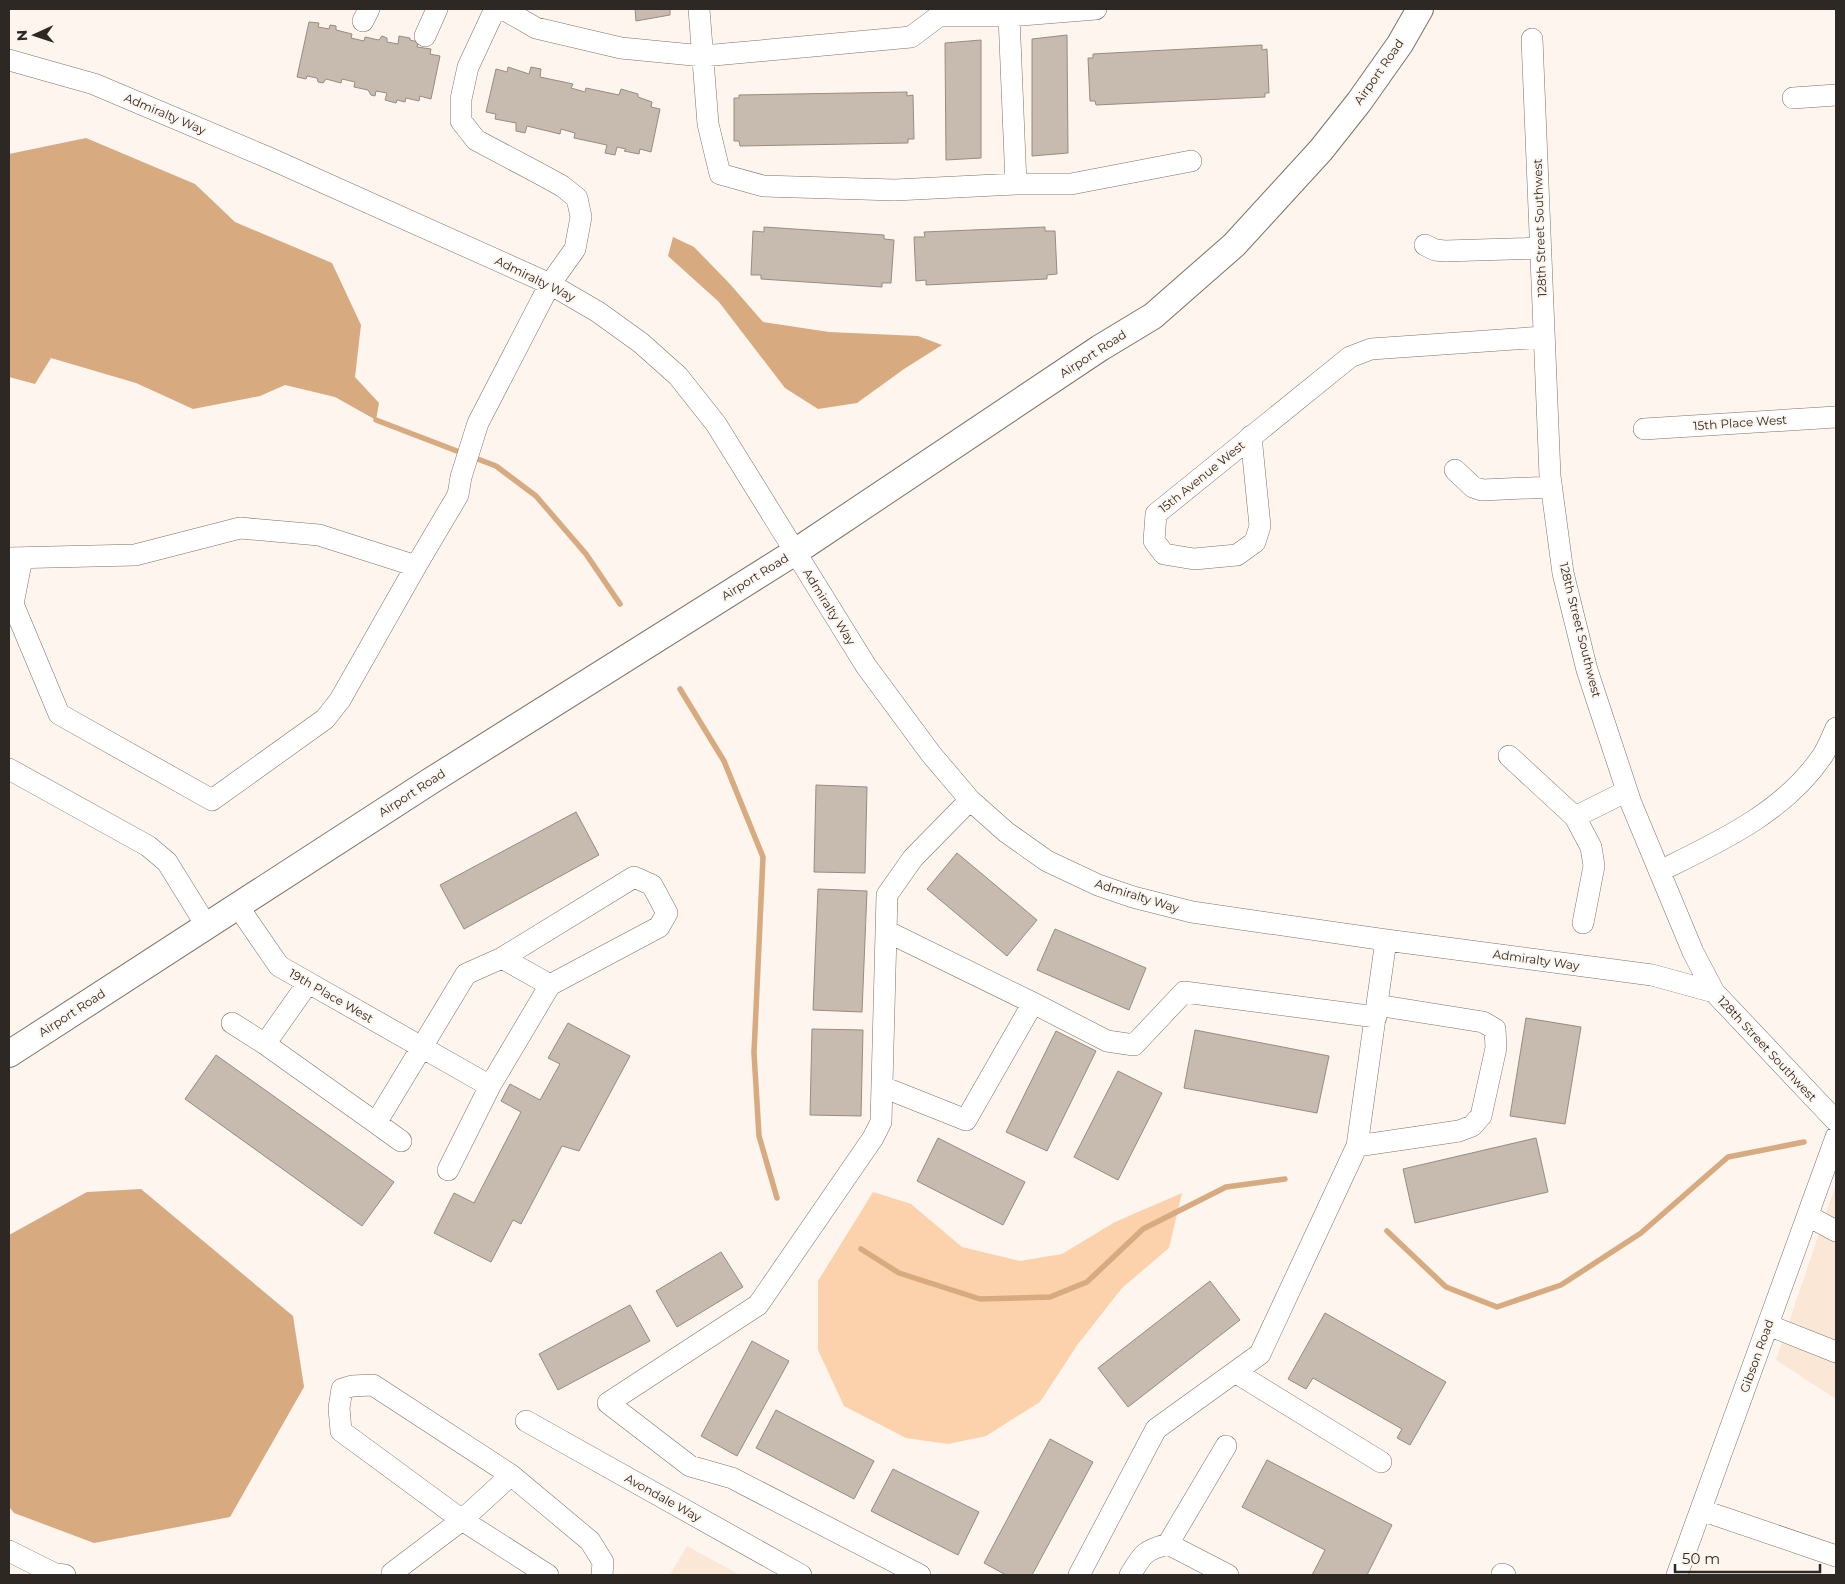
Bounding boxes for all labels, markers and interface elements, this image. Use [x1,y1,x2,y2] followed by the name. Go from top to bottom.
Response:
[10,10,60,60] north arrow
[13,30,31,42] text: N
[1350,36,1407,107] street label: Airport Road
[122,90,209,138] street label: Admiralty Way
[1530,158,1549,298] street label: 128th Street Southwest
[493,253,578,305] street label: Admiralty Way
[1057,326,1129,381] street label: Airport Road
[1693,412,1787,433] street label: 15th Place West
[1156,437,1248,516] street label: 15th Avenue West
[718,550,791,603] street label: Airport Road
[1556,561,1605,699] street label: 128th Street Southwest
[800,566,859,648] street label: Admiralty Way
[376,765,448,820] street label: Airport Road
[1093,876,1182,916] street label: Admiralty Way
[1492,946,1581,973] street label: Admiralty Way
[287,965,376,1026] street label: 19th Place West
[36,985,108,1040] street label: Airport Road
[1715,993,1820,1105] street label: 128th Street Southwest
[1736,1317,1777,1394] street label: Gibson Road
[622,1470,705,1525] street label: Avondale Way
[1675,1542,1820,1574] scale bar
[1682,1549,1720,1568] text: 50 m

